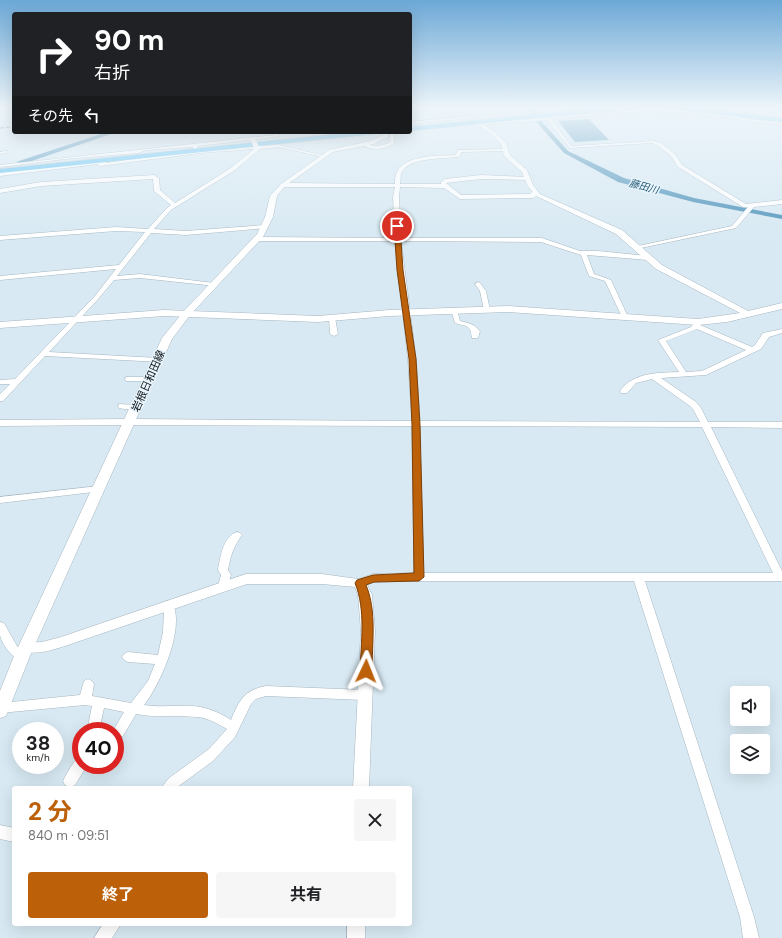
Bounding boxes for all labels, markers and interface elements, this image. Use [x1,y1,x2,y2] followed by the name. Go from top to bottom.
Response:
[94,22,164,59] text: 90 m
[28,28,80,80] icon: right
[94,61,130,85] text: 右折
[81,104,103,126] icon: left
[28,106,73,126] text: その先
[628,176,661,197] water label: 藤田川
[380,209,414,243] pin
[386,215,408,237] icon: arrive
[128,348,168,414] street label: 岩根日和田線
[345,650,387,692] position arrow
[730,686,770,774] map controls
[730,686,770,726] button: sound
[72,722,124,774] speed limit sign: 40
[26,730,50,756] text: 38
[730,734,770,774] button: layers
[26,751,50,764] text: km/h
[28,796,72,827] text: 2 分
[354,799,396,841] button: close
[28,827,109,844] text: 840 m · 09:51
[28,872,208,918] button: 終了
[216,872,396,918] button: 共有

